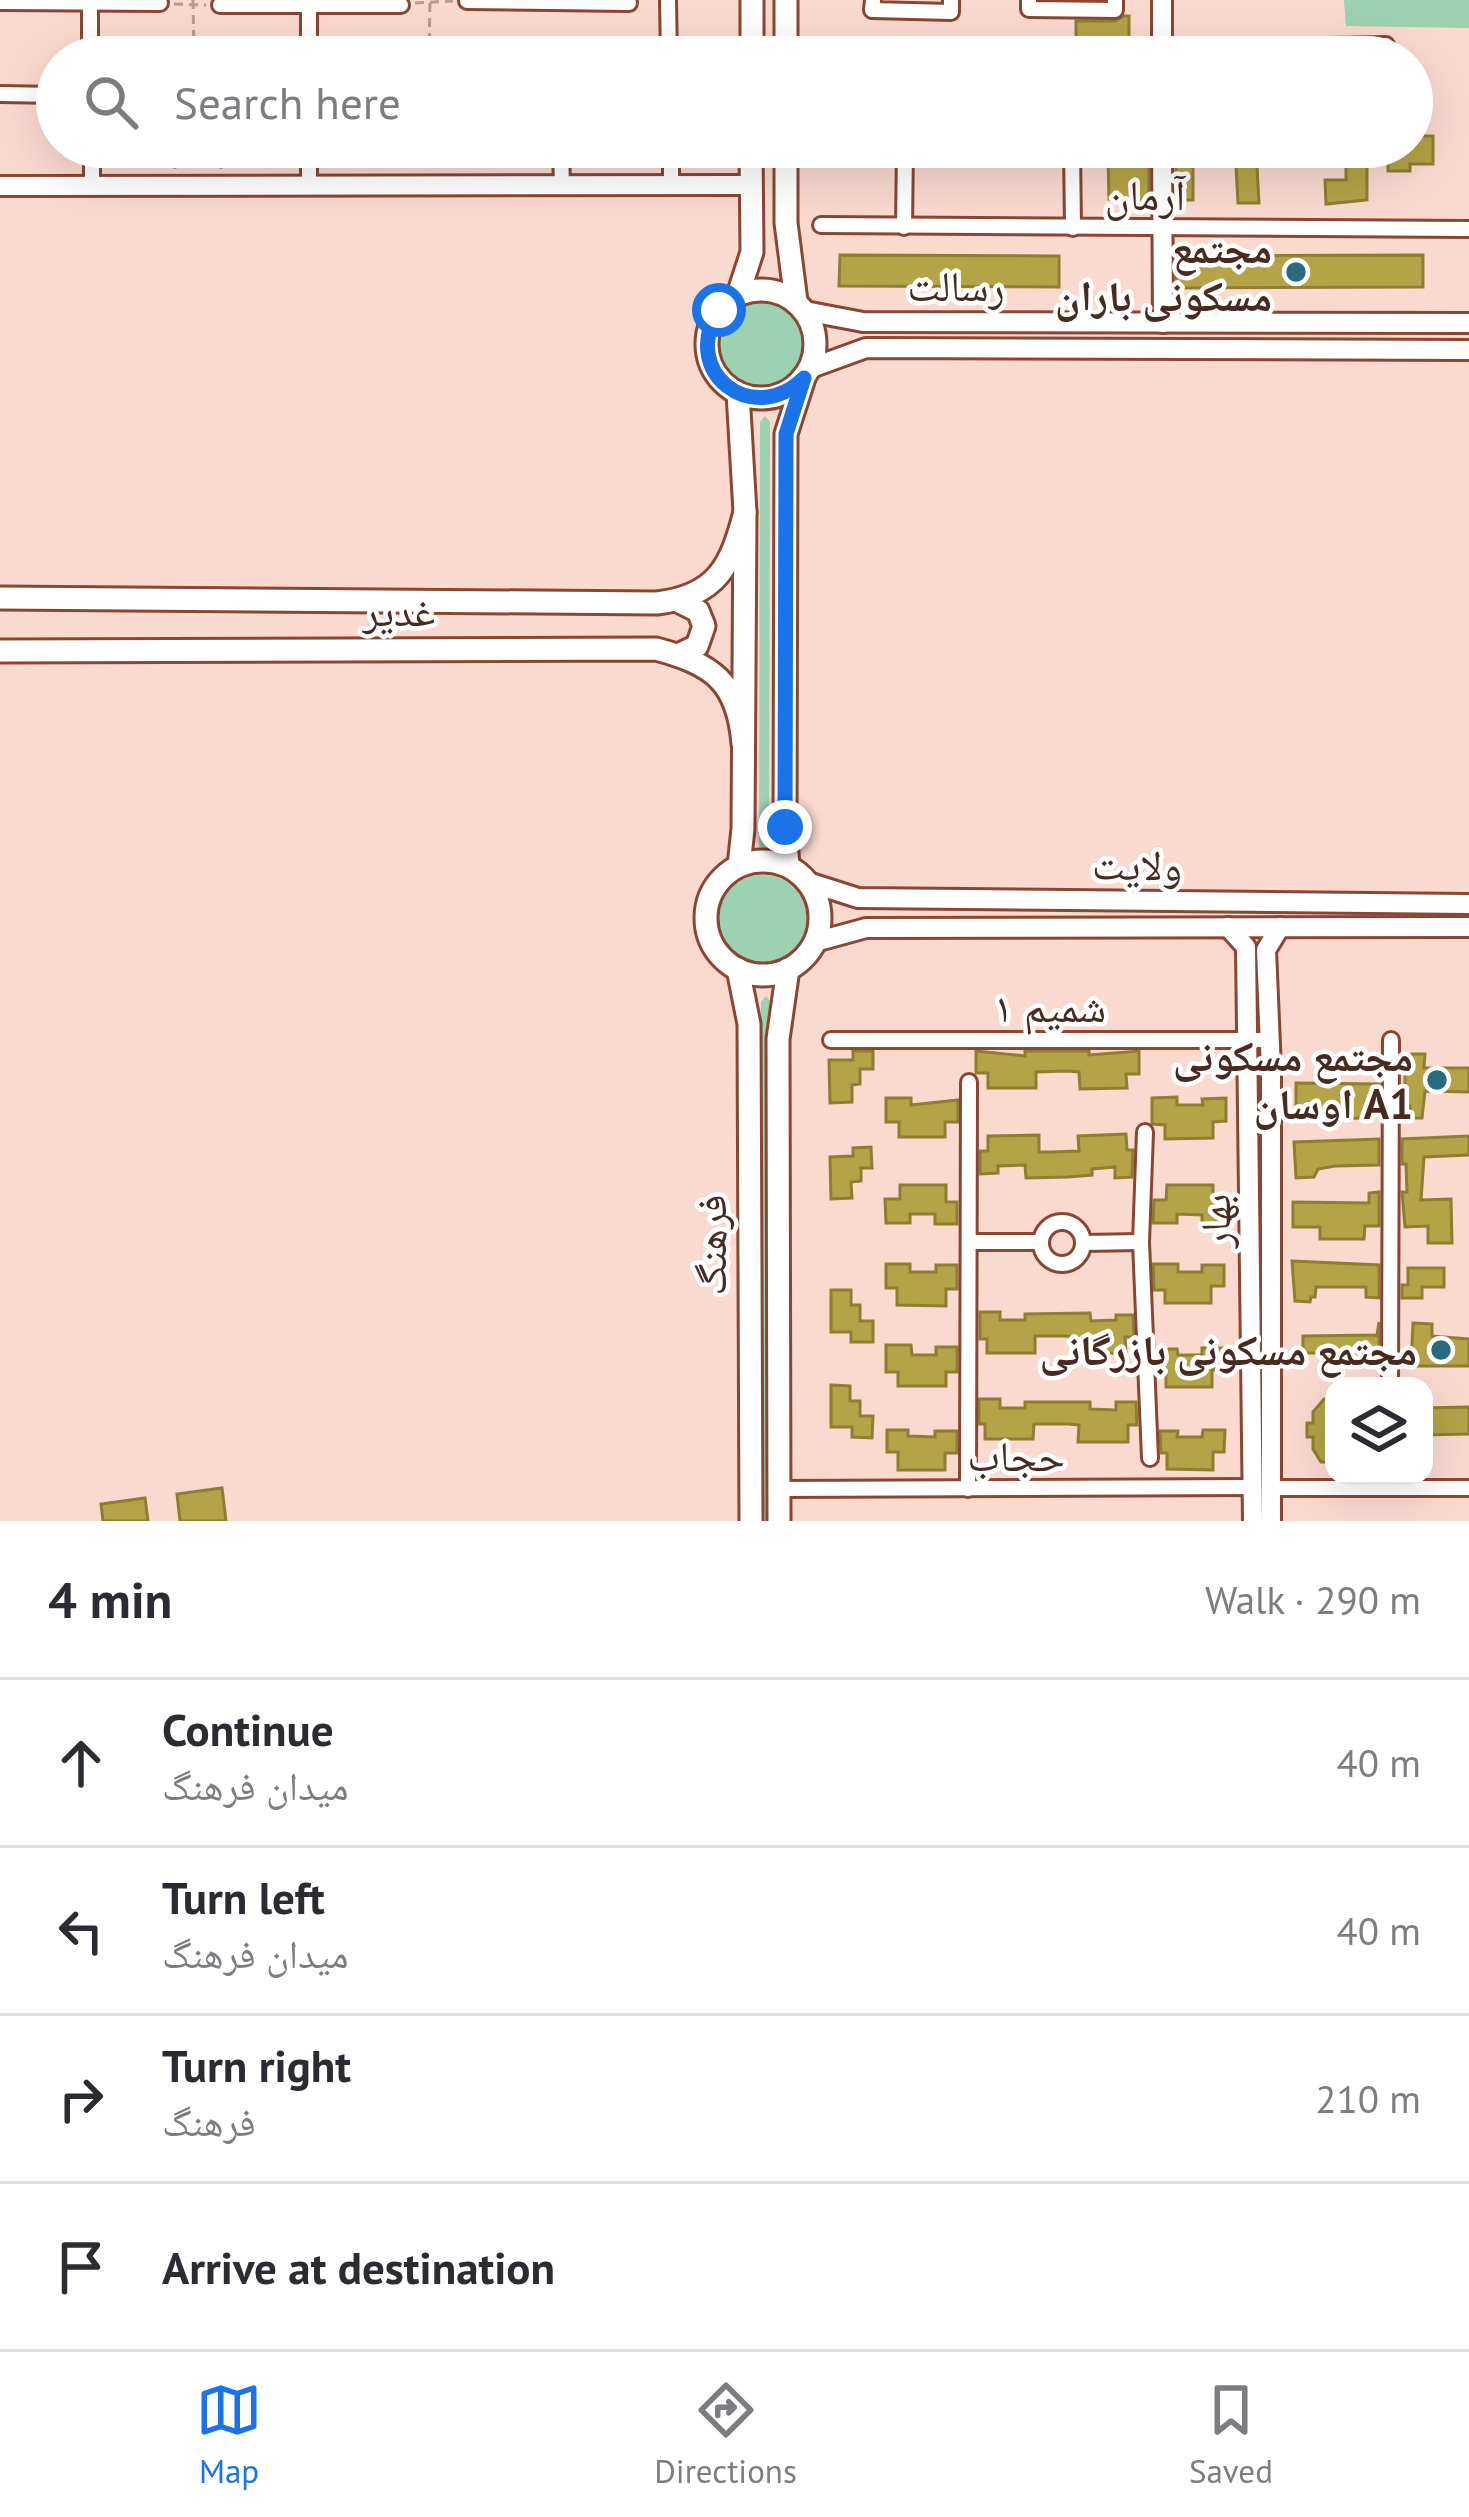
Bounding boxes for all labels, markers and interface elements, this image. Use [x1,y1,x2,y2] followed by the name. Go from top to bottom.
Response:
[36,36,1433,168] search box
[78,69,144,135] icon: search
[174,73,401,131] text: Search here
[1105,167,1187,222] street label: آرمان
[1055,220,1272,323] place label: مجتمع مسکونی باران
[907,258,1005,313] street label: رسالت
[1283,259,1309,285] marker: مجتمع مسکونی باران
[692,283,746,337] route start
[362,583,435,638] street label: غدیر
[758,800,812,854] route end
[1091,836,1183,893] street label: ولایت
[994,979,1106,1035] street label: شمیم ۱
[1173,1028,1413,1131] place label: مجتمع مسکونی اوسان A1
[1424,1067,1450,1093] marker: مجتمع مسکونی اوسان A1
[1187,1194,1242,1249] street label: بهار
[683,1195,738,1295] street label: فرهنگ
[1039,1322,1417,1378] place label: مجتمع مسکونی بازرگانی
[1428,1337,1454,1363] marker: مجتمع مسکونی بازرگانی
[1325,1377,1433,1485] map controls
[1325,1377,1433,1485] button: layers
[967,1428,1065,1483] street label: حجاب
[48,1566,172,1632] text: 4 min
[1205,1574,1421,1625] text: Walk · 290 m
[162,1700,334,1758] text: Continue
[48,1730,114,1796] icon: ahead
[1336,1737,1421,1788] text: 40 m
[162,1760,348,1811] text: میدان فرهنگ
[162,1868,325,1926] text: Turn left
[48,1898,114,1964] icon: left
[1336,1905,1421,1956] text: 40 m
[162,1928,348,1979] text: میدان فرهنگ
[162,2036,351,2094] text: Turn right
[48,2066,114,2132] icon: right
[1315,2073,1421,2124] text: 210 m
[162,2096,256,2147] text: فرهنگ
[48,2234,114,2300] icon: arrive
[162,2238,555,2296] text: Arrive at destination
[196,2377,262,2492] tab: Map
[654,2377,797,2492] tab: Directions
[1189,2377,1273,2492] tab: Saved

